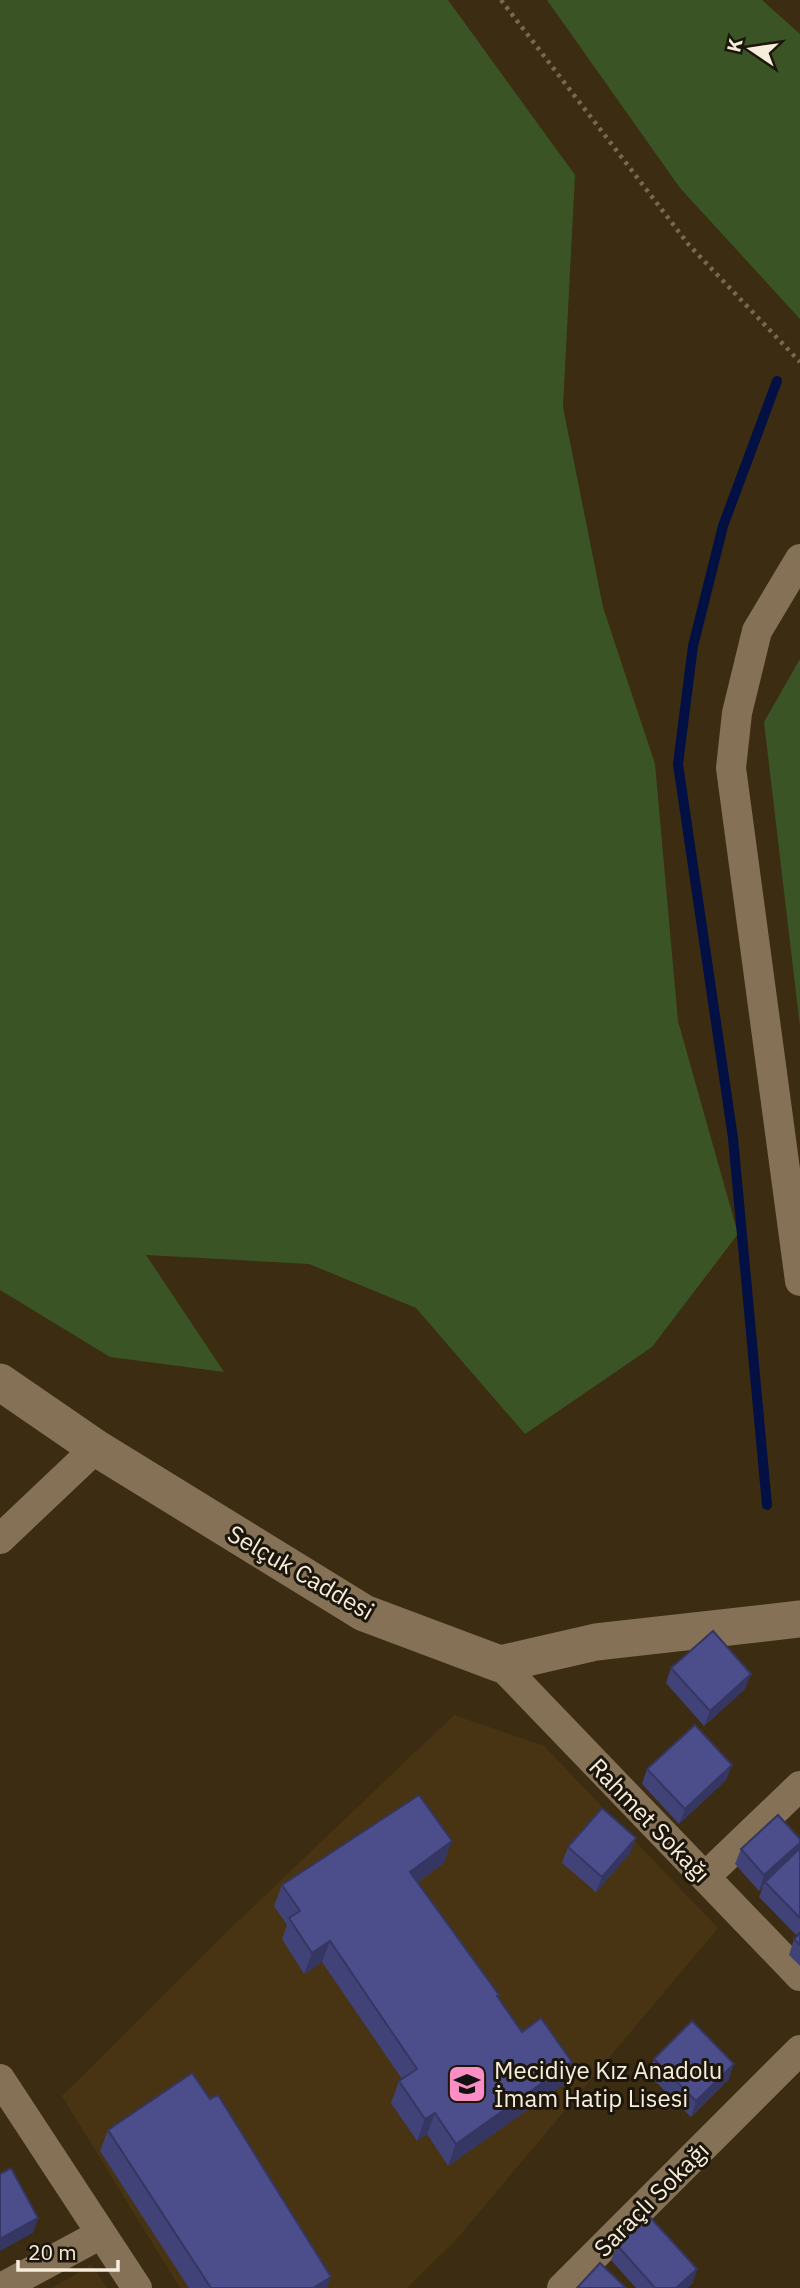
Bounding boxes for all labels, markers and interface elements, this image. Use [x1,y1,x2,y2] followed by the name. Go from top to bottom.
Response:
[716,14,786,84] north arrow
[721,36,748,54] text: K
[222,1517,380,1627] street label: Selçuk Caddesi
[582,1751,718,1889] street label: Rahmet Sokağı
[494,2054,722,2114] place label: Mecidiye Kız Anadolu İmam Hatip Lisesi
[446,2063,488,2105] school or university icon: Mecidiye Kız Anadolu İmam Hatip Lisesi
[587,2135,715,2263] street label: Saraçlı Sokağı
[18,2228,117,2272] scale bar
[28,2238,77,2266] text: 20 m

